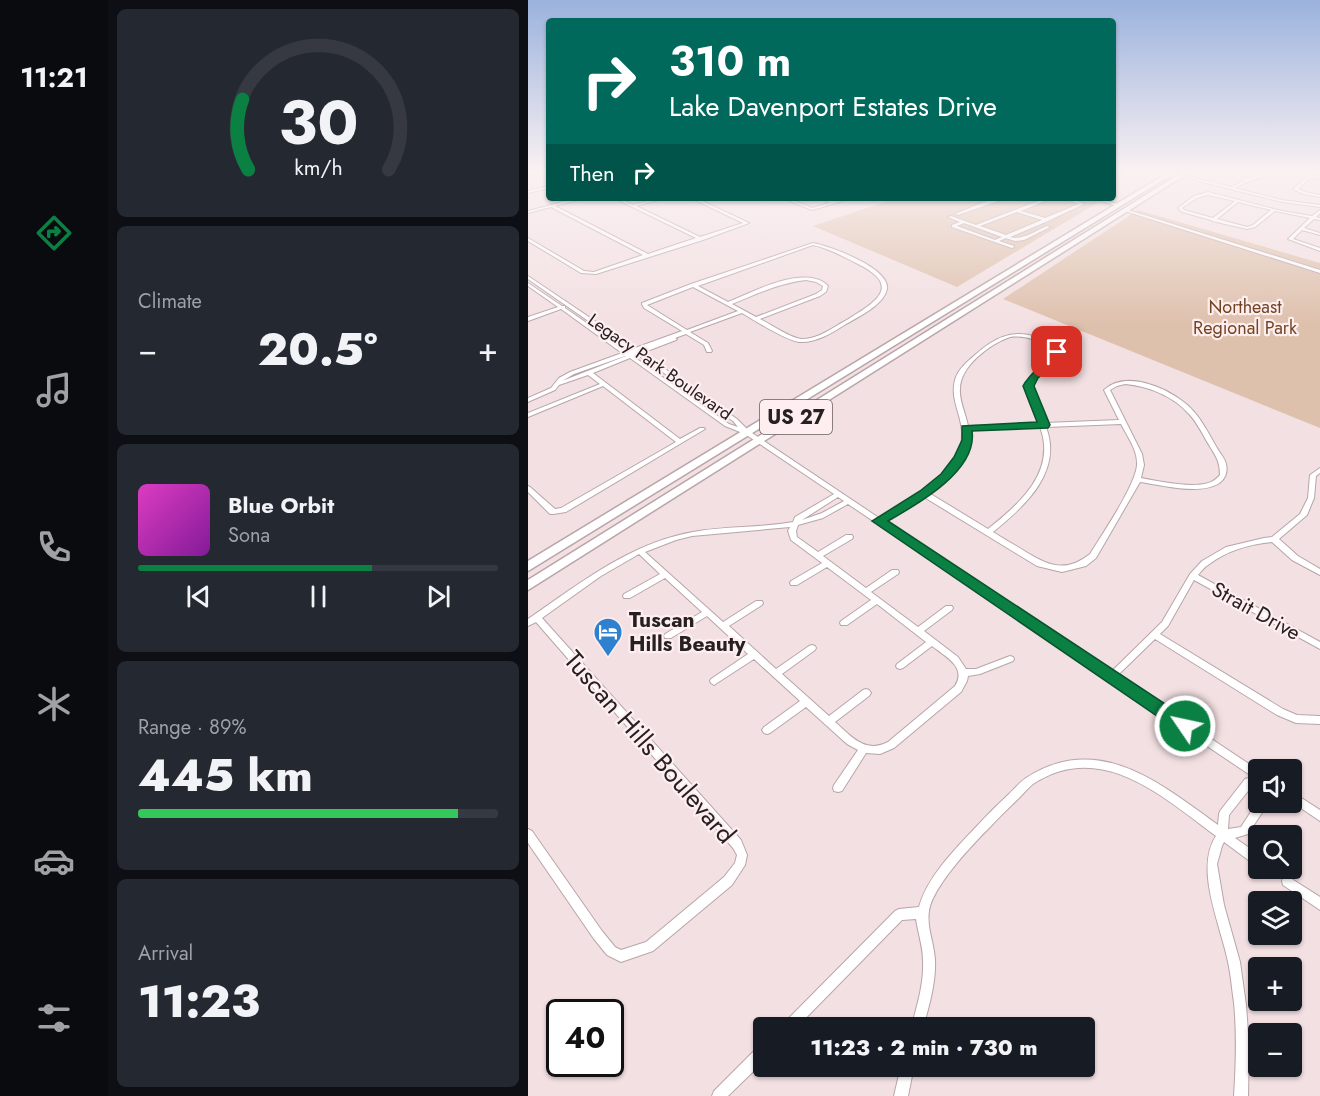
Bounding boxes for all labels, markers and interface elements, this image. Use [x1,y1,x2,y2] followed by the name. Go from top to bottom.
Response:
[669,31,791,92] text: 310 m
[570,42,648,120] icon: right
[20,58,88,97] text: 11:21
[278,77,358,167] text: 30
[669,87,997,126] text: Lake Davenport Estates Drive
[294,153,342,184] text: km/h
[627,156,660,189] icon: right
[570,157,615,189] text: Then
[33,212,75,254] icon: directions
[138,287,202,316] text: Climate
[1193,294,1297,341] park label: Northeast Regional Park
[582,307,738,427] street label: Legacy Park Boulevard
[258,317,378,382] text: 20.5°
[138,326,157,373] text: −
[478,326,498,373] text: +
[1031,326,1082,377] pin
[1040,335,1073,368] icon: arrive
[33,369,75,411] icon: music
[760,400,832,434] road number: US 27
[228,489,334,521] text: Blue Orbit
[228,521,270,550] text: Sona
[33,526,75,568] icon: phone
[1206,574,1306,648] street label: Strait Drive
[182,580,215,613] icon: previous
[302,580,335,613] icon: pause
[422,580,455,613] icon: next
[629,605,747,659] place label: Tuscan Hills Beauty
[592,616,624,658] hotel icon: Tuscan Hills Beauty
[555,642,745,852] street label: Tuscan Hills Boulevard
[33,683,75,725] icon: climate
[1153,694,1217,758] position arrow
[138,713,246,742] text: Range · 89%
[138,743,313,808] text: 445 km
[1248,759,1302,1077] map controls
[1248,759,1302,813] button: sound
[1248,825,1302,879] button: search
[33,840,75,882] icon: car
[1248,891,1302,945] button: layers
[138,939,193,968] text: Arrival
[1248,957,1302,1011] button: +
[138,969,260,1034] text: 11:23
[33,997,75,1039] icon: filters
[546,999,624,1077] speed limit sign: 40
[1248,1023,1302,1077] button: −
[810,1031,1038,1063] text: 11:23 · 2 min · 730 m

